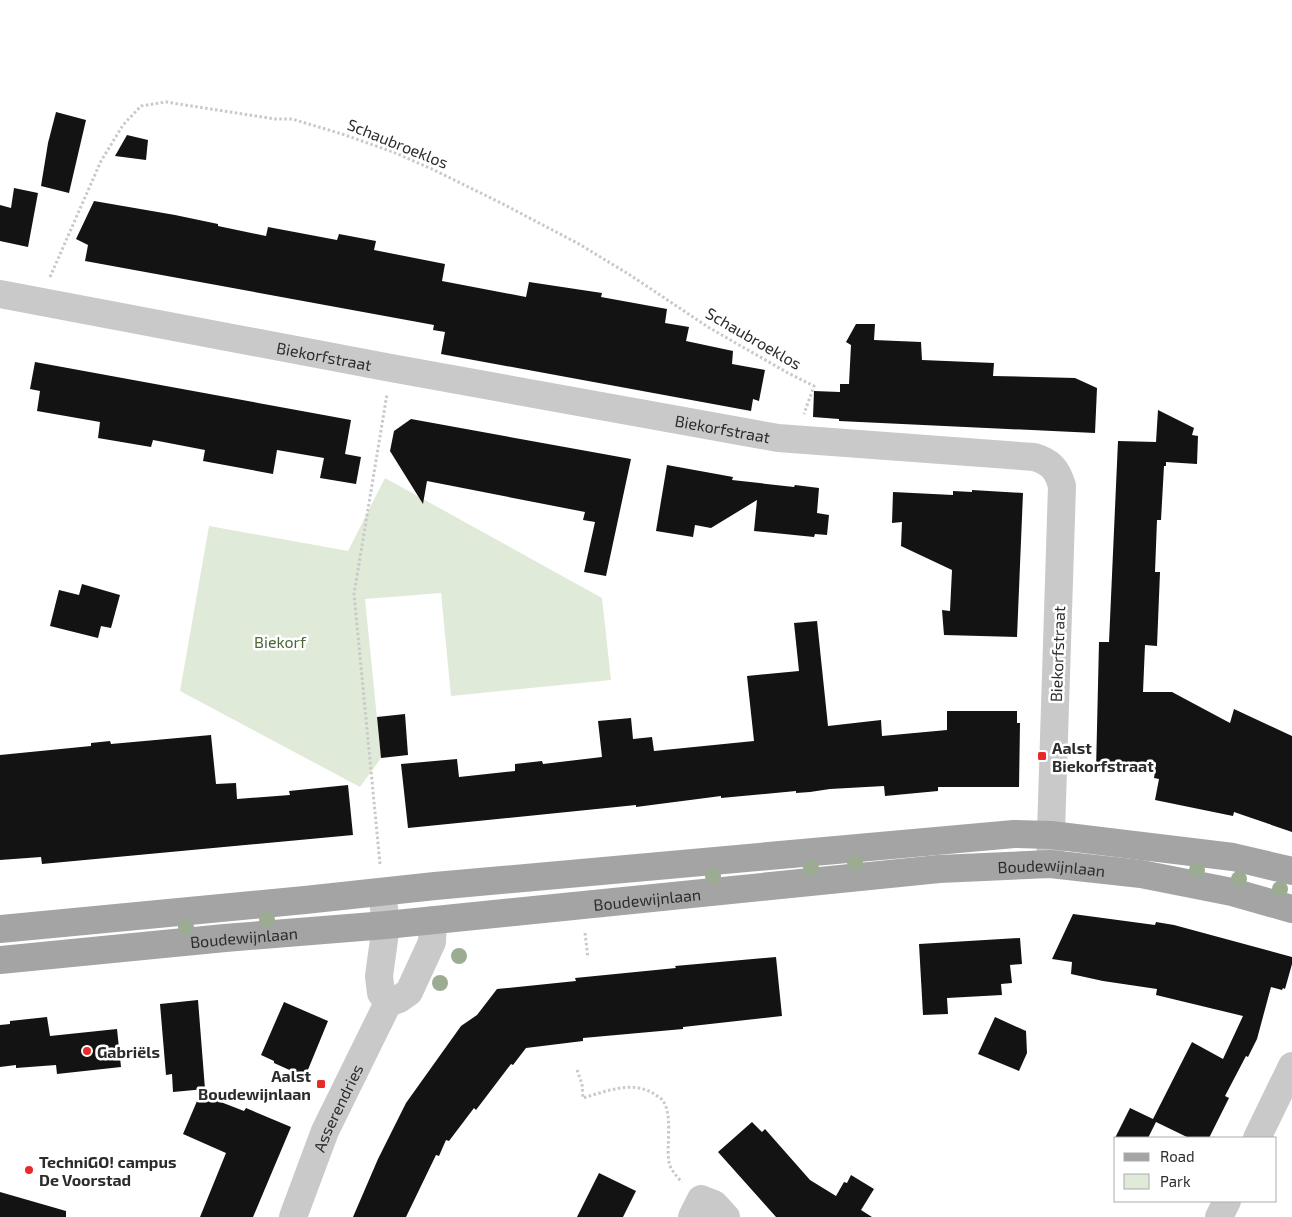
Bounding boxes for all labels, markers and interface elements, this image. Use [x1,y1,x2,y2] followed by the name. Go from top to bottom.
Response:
[345,114,451,172] street label: Schaubroeklos
[703,303,805,373] street label: Schaubroeklos
[275,337,373,374] street label: Biekorfstraat
[674,410,772,446] street label: Biekorfstraat
[1046,606,1068,702] street label: Biekorfstraat
[254,632,307,651] park label: Biekorf
[1052,738,1154,775] place label: Aalst Biekorfstraat
[1036,750,1048,762] marker: Aalst Biekorfstraat
[997,854,1106,880] street label: Boudewijnlaan
[592,884,702,913] street label: Boudewijnlaan
[189,923,298,951] street label: Boudewijnlaan
[97,1042,160,1061] place label: Gabriëls
[81,1045,93,1057] marker: Gabriëls
[309,1061,366,1154] street label: Asserendries
[198,1066,311,1103] place label: Aalst Boudewijnlaan
[315,1078,327,1090] marker: Aalst Boudewijnlaan
[1114,1137,1277,1202] legend
[1160,1147,1195,1165] text: Road
[39,1152,176,1189] place label: TechniGO! campus De Voorstad
[23,1164,35,1176] marker: TechniGO! campus De Voorstad
[1160,1172,1191,1190] text: Park

